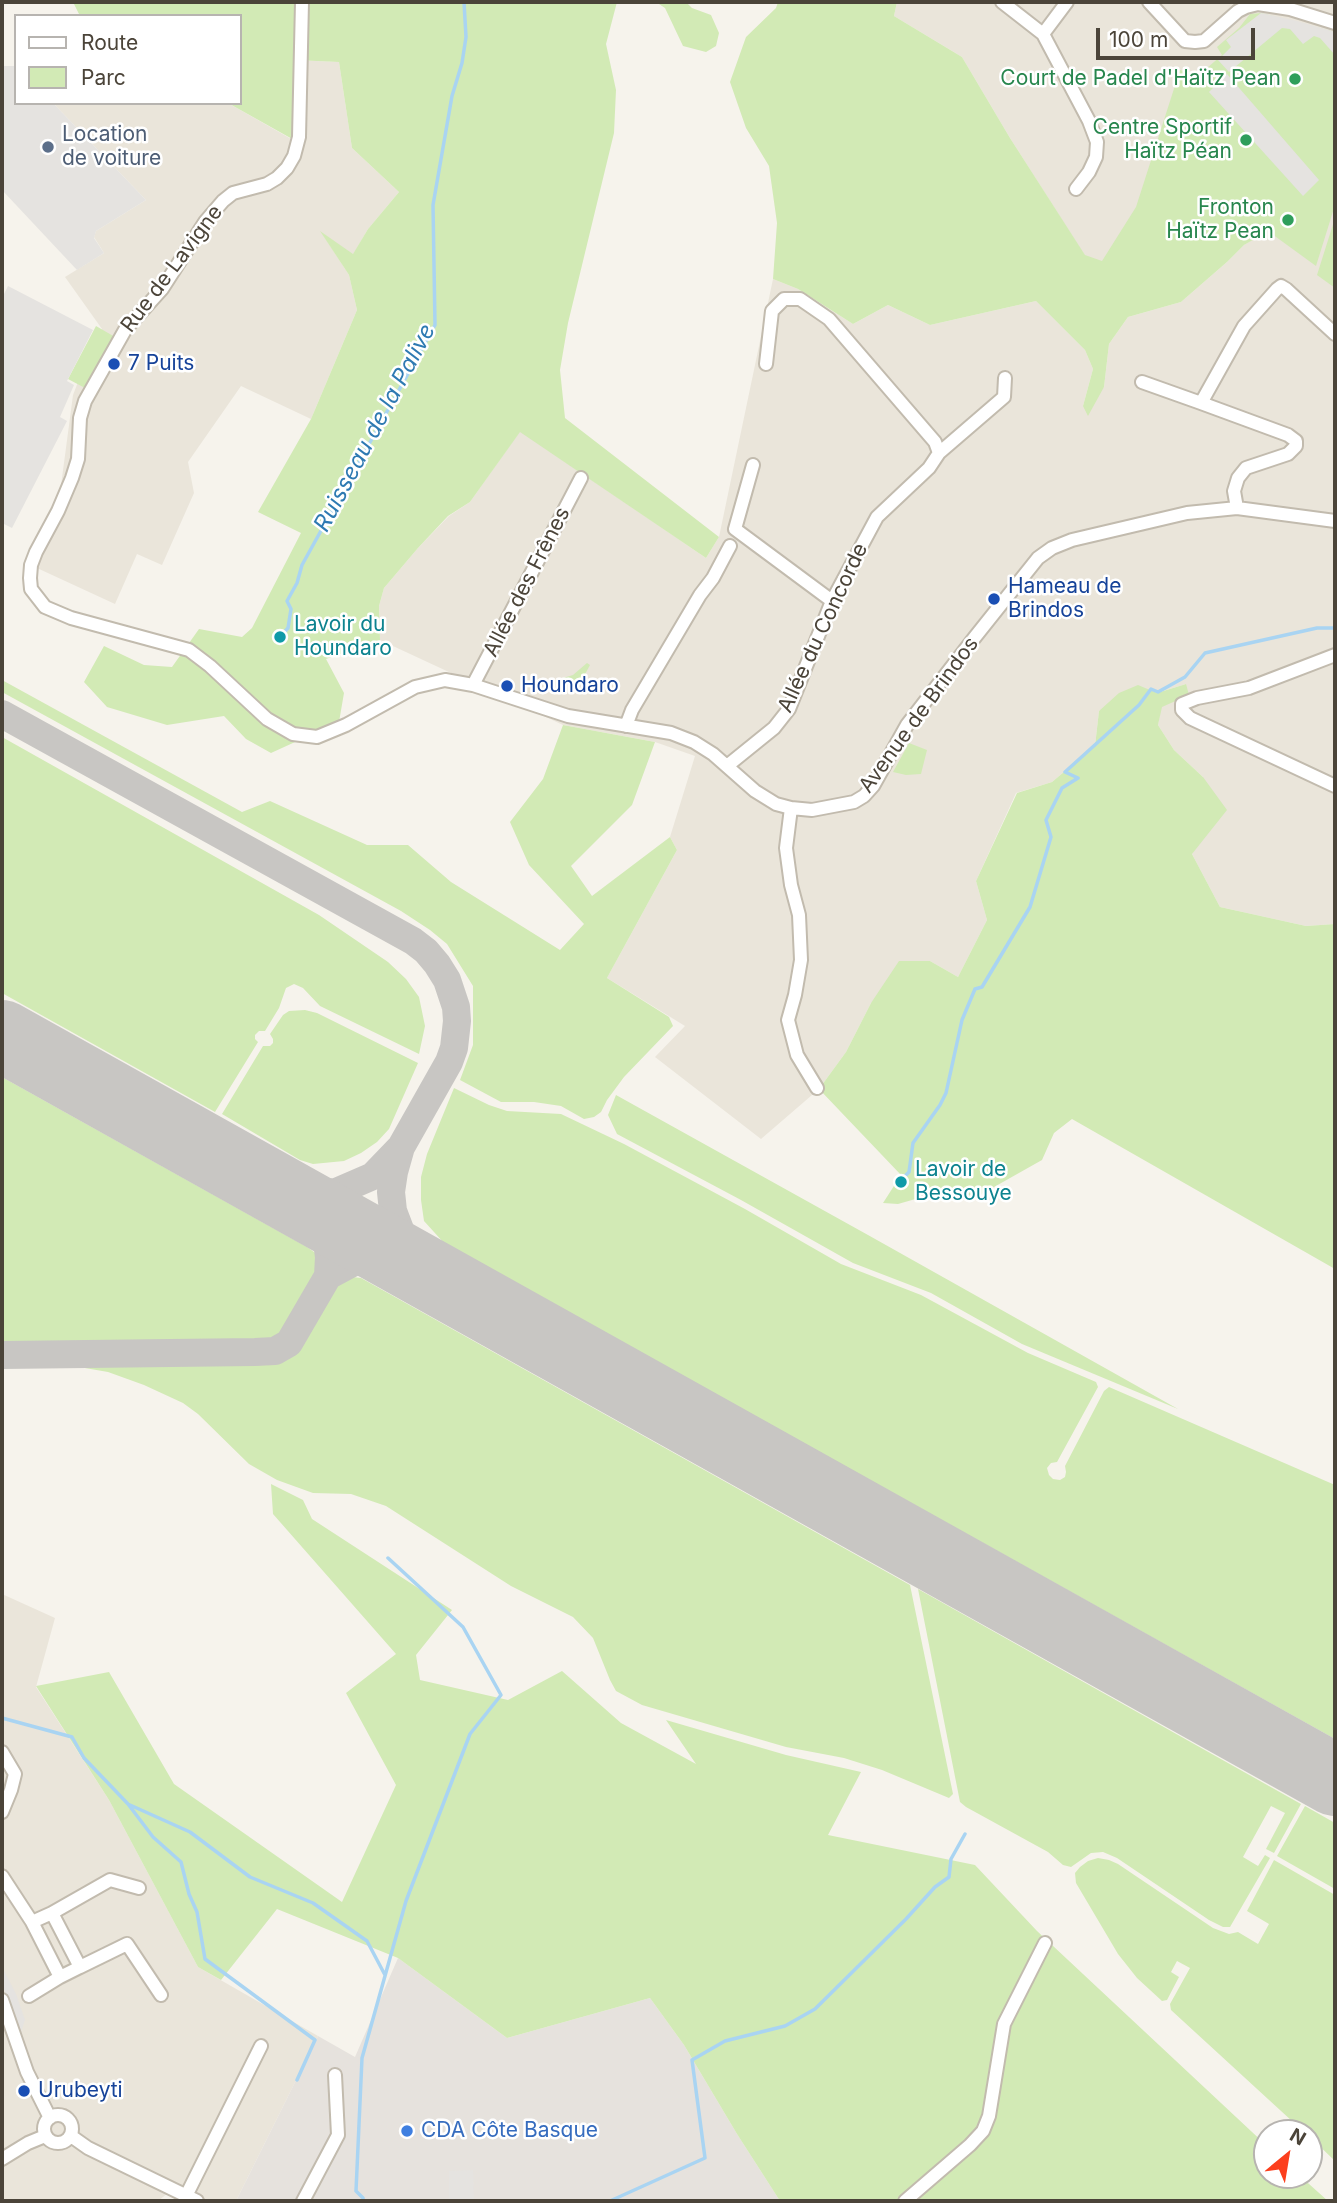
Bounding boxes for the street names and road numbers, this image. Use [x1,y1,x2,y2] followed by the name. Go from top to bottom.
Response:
[116,200,228,338] street label: Rue de Lavigne
[478,503,576,661] street label: Allée des Frênes
[773,539,873,717] street label: Allée du Concorde
[854,632,984,798] street label: Avenue de Brindos

